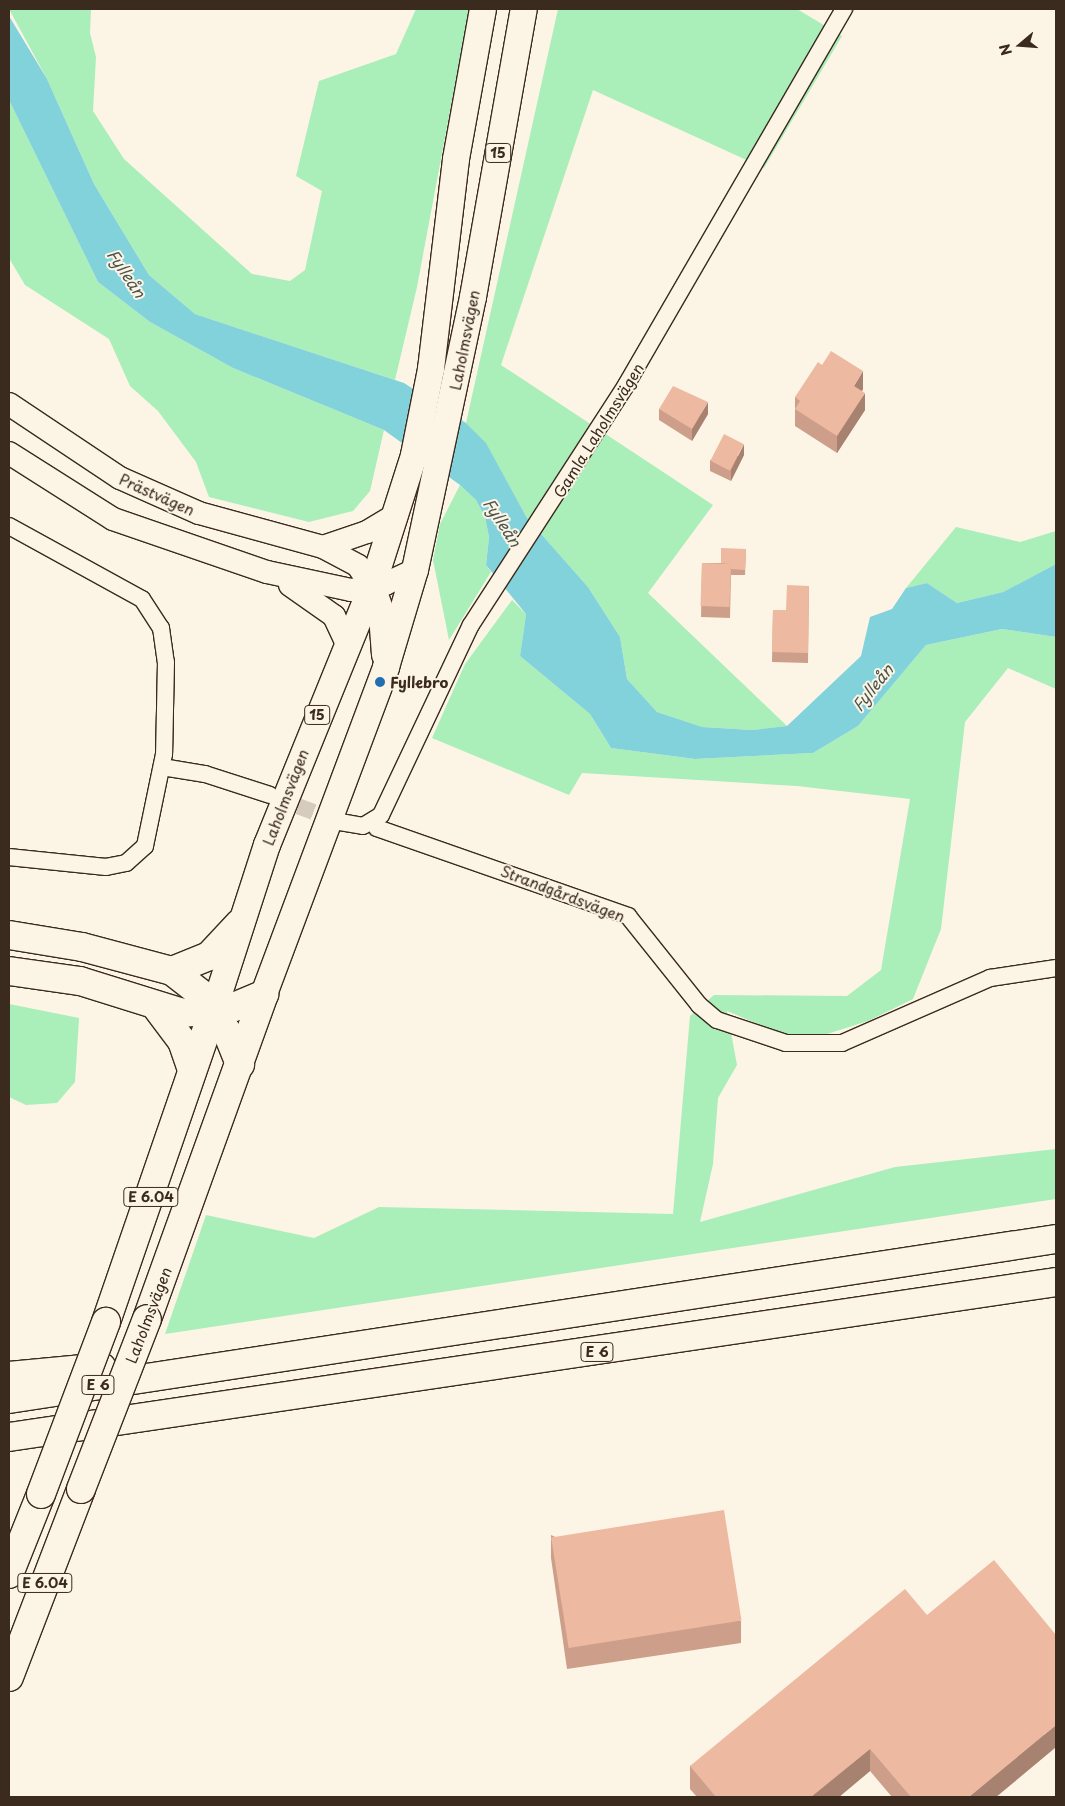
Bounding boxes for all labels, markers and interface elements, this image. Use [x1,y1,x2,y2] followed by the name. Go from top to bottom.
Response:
[995,20,1045,70] north arrow
[994,41,1017,58] text: N
[484,142,512,164] road number: 15
[104,245,150,301] water label: Fylleån
[445,288,483,392] street label: Laholmsvägen
[549,359,647,501] street label: Gamla Laholmsvägen
[116,469,198,519] street label: Prästvägen
[480,494,526,550] water label: Fylleån
[847,660,897,714] water label: Fylleån
[390,673,448,691] place label: Fyllebro
[374,676,386,688] marker: Fyllebro
[303,704,331,726] road number: 15
[258,746,312,848] street label: Laholmsvägen
[498,861,628,925] street label: Strandgårdsvägen
[122,1186,180,1208] road number: E 6.04
[121,1264,175,1366] street label: Laholmsvägen
[580,1340,614,1364] road number: E 6
[80,1374,116,1396] road number: E 6
[16,1572,74,1595] road number: E 6.04

